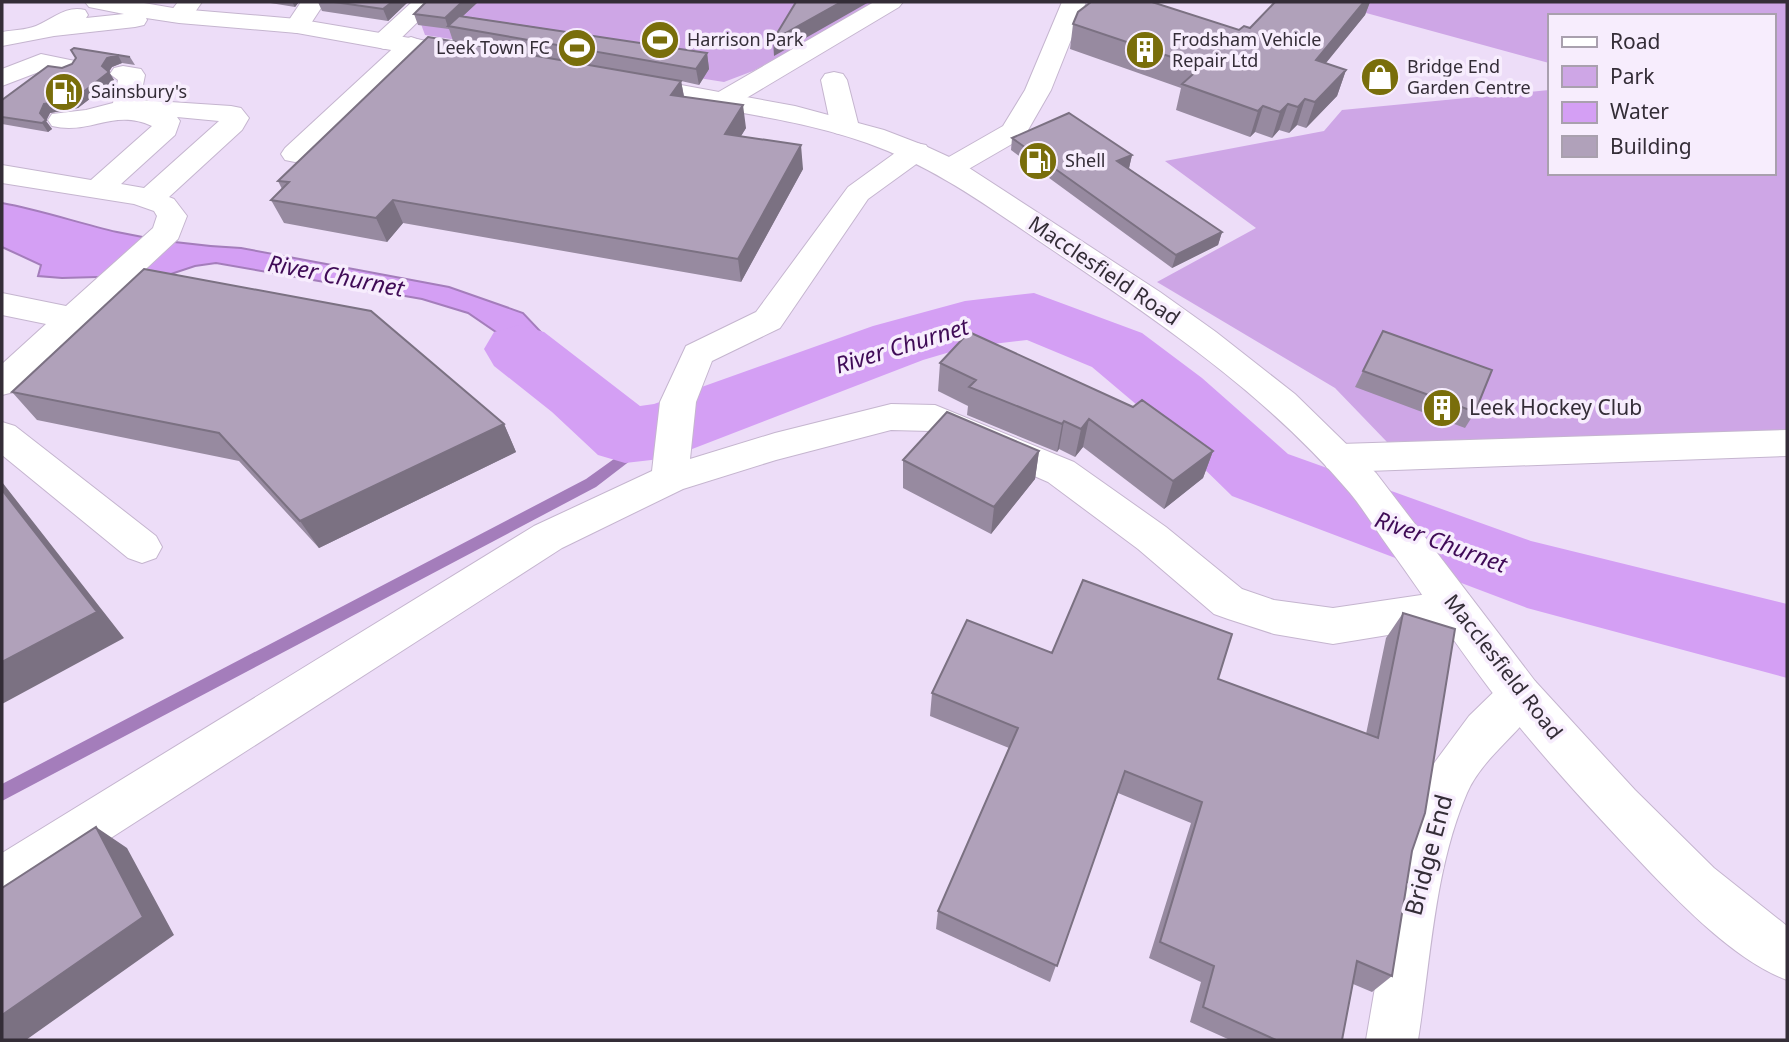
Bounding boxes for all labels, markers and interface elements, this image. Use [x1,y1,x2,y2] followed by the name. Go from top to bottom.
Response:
[1548,14,1775,175] legend
[639,19,681,61] sports icon: Harrison Park
[556,27,598,69] sports icon: Leek Town FC
[687,27,804,51] place label: Harrison Park
[1172,27,1322,72] place label: Frodsham Vehicle Repair Ltd
[1610,27,1660,55] text: Road
[1124,29,1166,71] building icon: Frodsham Vehicle Repair Ltd
[436,35,550,59] place label: Leek Town FC
[1407,54,1531,99] place label: Bridge End Garden Centre
[1359,56,1401,98] shop icon: Bridge End Garden Centre
[1610,62,1655,90] text: Park
[43,71,85,113] fuel station icon: Sainsbury's
[91,79,187,103] place label: Sainsbury's
[1610,97,1669,125] text: Water
[1610,132,1692,160] text: Building
[1017,140,1059,182] fuel station icon: Shell
[1065,148,1105,172] place label: Shell
[1023,209,1186,331] street label: Macclesfield Road
[265,246,408,304] water label: River Churnet
[831,309,974,381] water label: River Churnet
[1421,387,1463,429] building icon: Leek Hockey Club
[1469,393,1642,421] place label: Leek Hockey Club
[1371,502,1513,580] water label: River Churnet
[1438,588,1569,745] street label: Macclesfield Road
[1396,790,1460,919] street label: Bridge End

